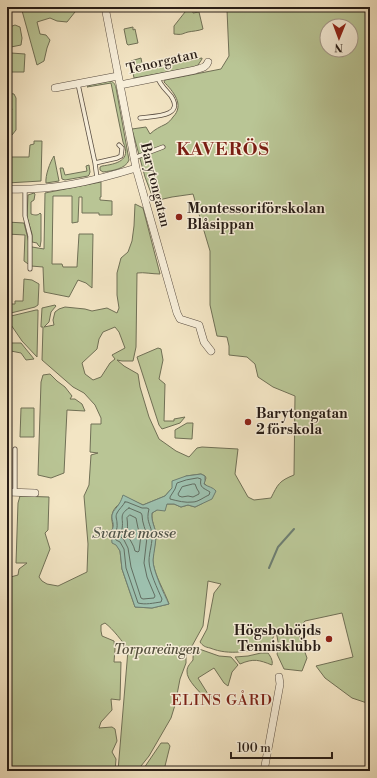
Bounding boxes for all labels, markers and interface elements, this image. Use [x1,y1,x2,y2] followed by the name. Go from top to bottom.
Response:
[319,18,359,58] north arrow
[334,40,343,54] text: N
[125,45,200,79] street label: Tenorgatan
[176,138,270,161] district label: KAVERÖS
[136,140,174,230] street label: Barytongatan
[187,200,325,234] place label: Montessoriförskolan Blåsippan
[174,212,184,222] marker: Montessoriförskolan Blåsippan
[256,405,348,439] place label: Barytongatan 2 förskola
[243,417,253,427] marker: Barytongatan 2 förskola
[92,524,176,543] water label: Svarte mosse
[234,622,321,656] place label: Högsbohöjds Tennisklubb
[324,634,334,644] marker: Högsbohöjds Tennisklubb
[114,641,200,659] park label: Torpareängen
[171,690,273,710] district label: ELINS GÅRD
[231,734,332,760] scale bar
[237,741,271,756] text: 100 m

